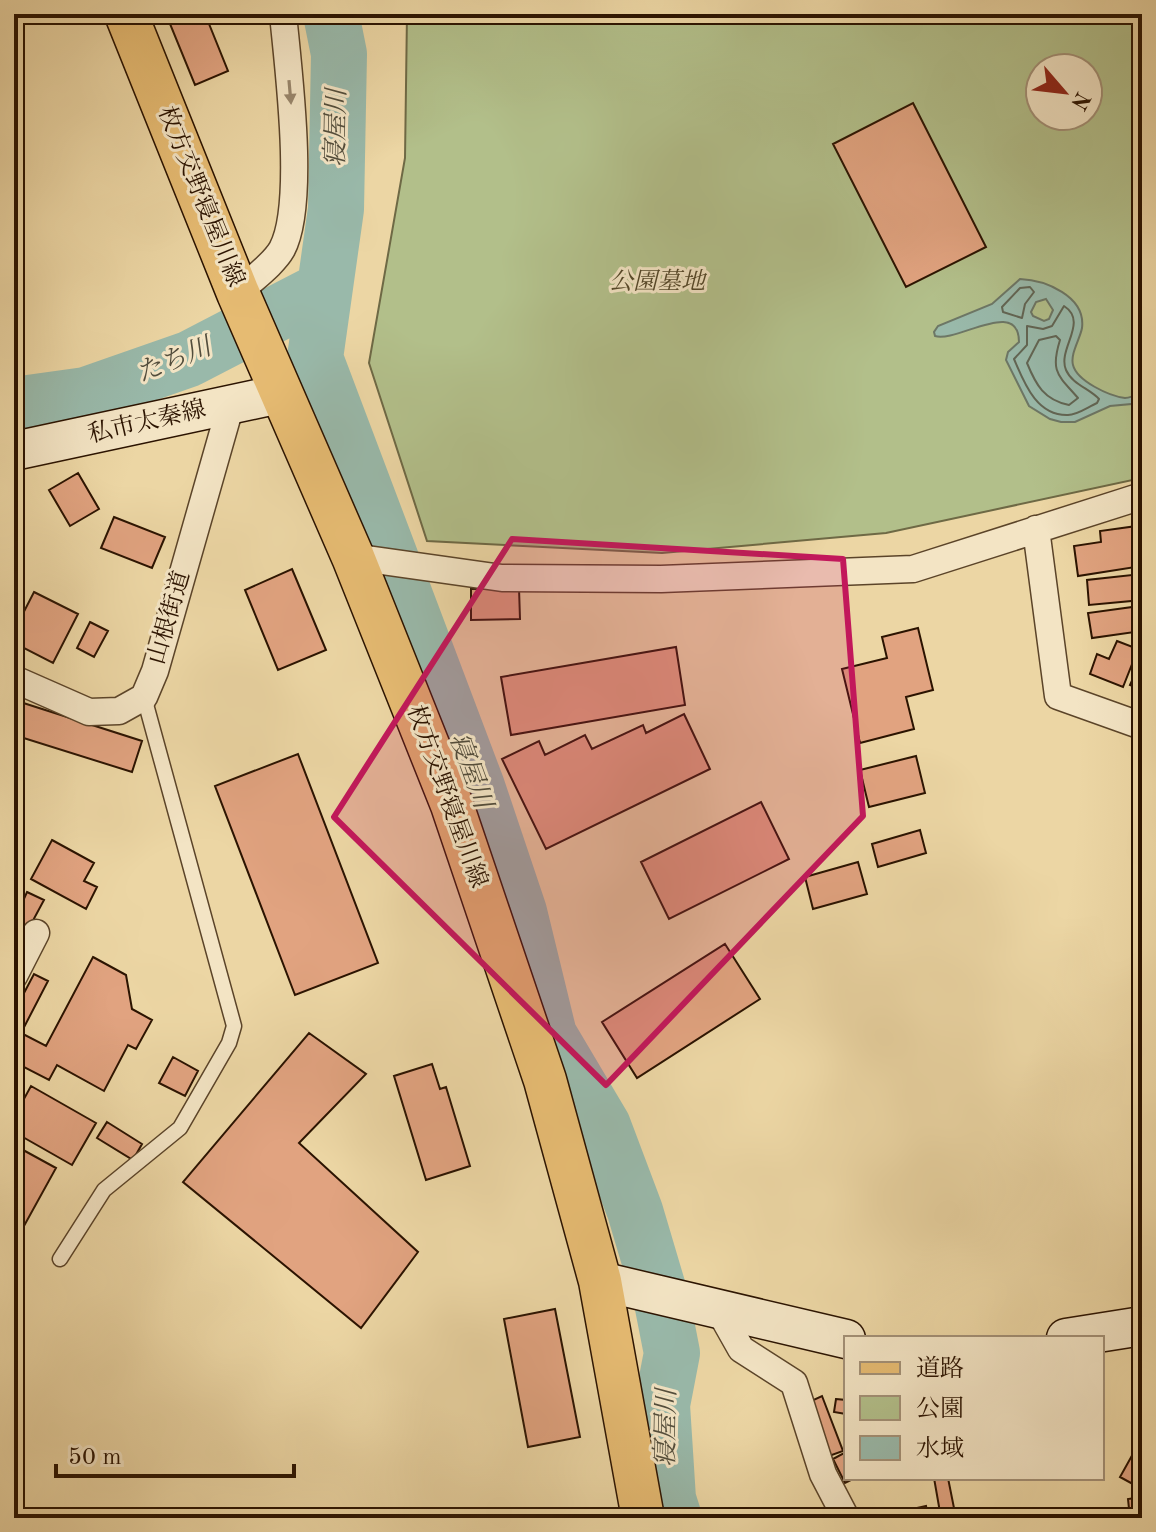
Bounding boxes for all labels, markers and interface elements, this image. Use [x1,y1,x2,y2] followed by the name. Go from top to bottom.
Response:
[1024,52,1104,132] north arrow
[284,80,297,105] one-way arrow
[321,86,351,167] water label: 寝屋川
[1066,88,1094,113] text: N
[153,102,250,291] street label: 枚方交野寝屋川線
[609,268,708,295] park label: 公園墓地
[133,332,218,388] water label: たち川
[85,395,208,448] street label: 私市太秦線
[142,568,195,667] street label: 山根街道
[402,702,493,891] street label: 枚方交野寝屋川線
[444,729,498,815] water label: 寝屋川
[844,1336,1104,1480] legend
[916,1355,964,1382] text: 道路
[651,1386,681,1467] water label: 寝屋川
[916,1396,964,1422] text: 公園
[56,1428,294,1478] scale bar
[916,1435,964,1462] text: 水域
[68,1446,122,1470] text: 50 m

